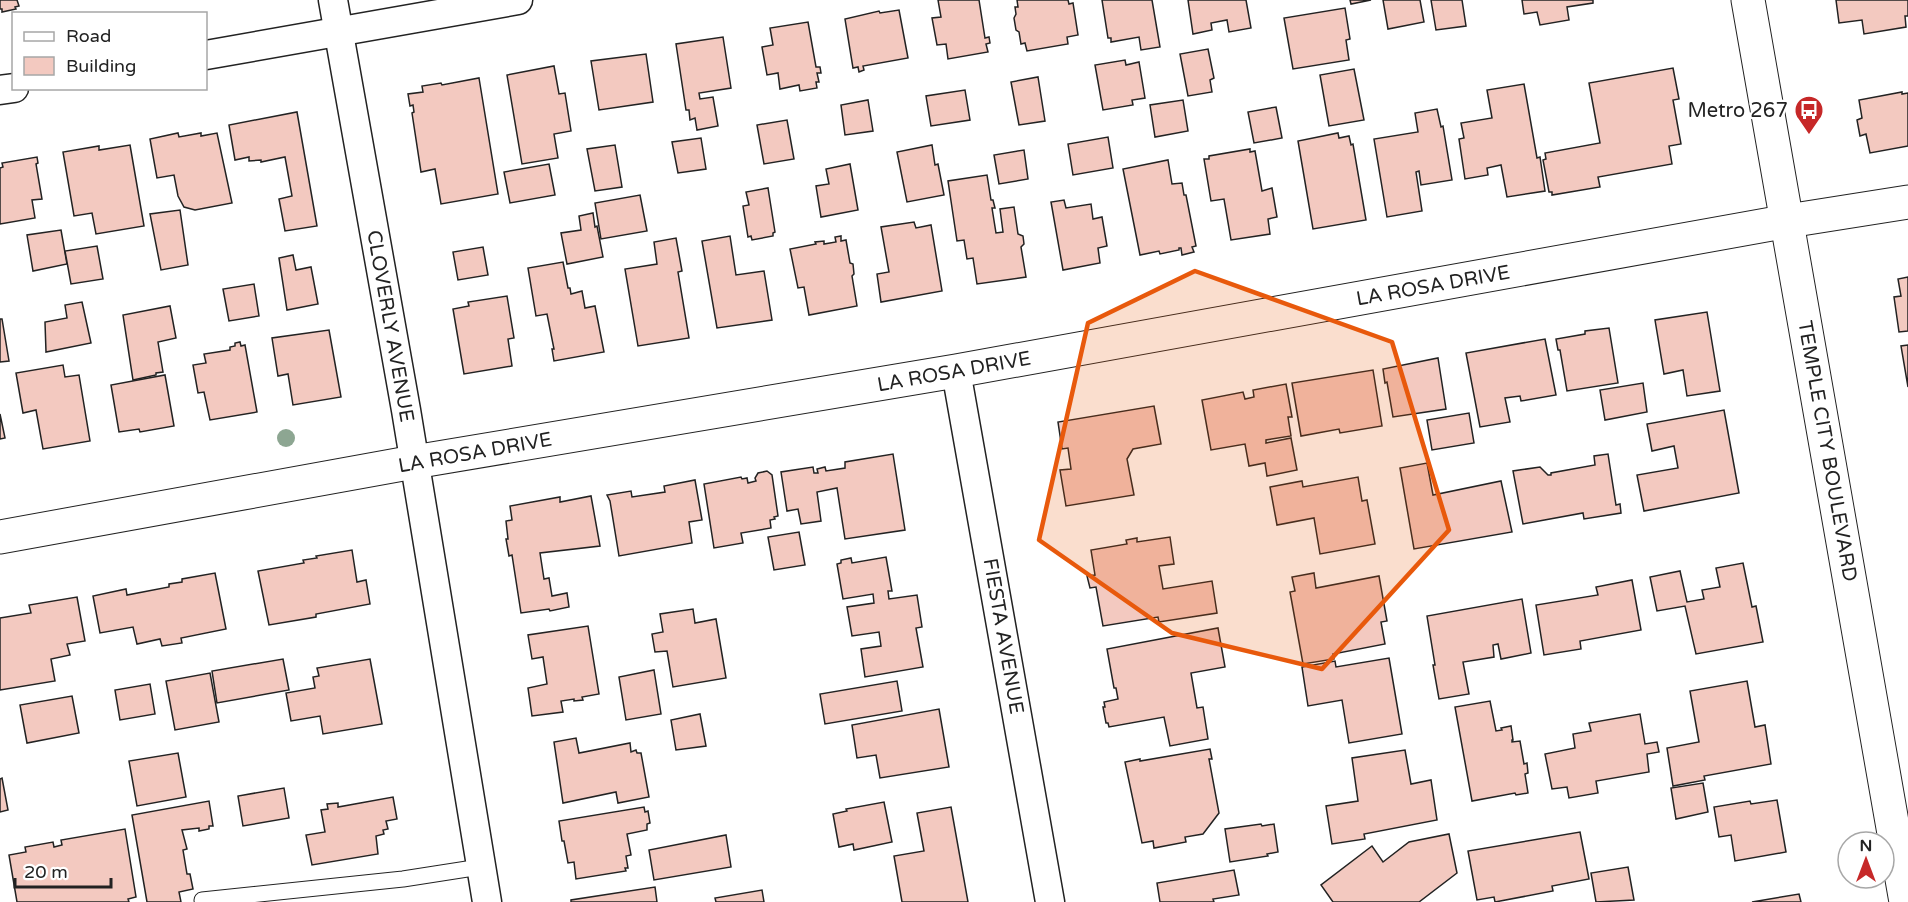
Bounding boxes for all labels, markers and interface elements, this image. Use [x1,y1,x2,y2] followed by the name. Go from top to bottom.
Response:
[12,12,207,90] legend
[66,25,111,47] text: Road
[66,55,136,77] text: Building
[1793,94,1825,136] bus stop icon: Metro 267
[1688,99,1788,123] place label: Metro 267
[361,228,419,424] street label: CLOVERLY AVENUE
[1354,261,1512,311] street label: LA ROSA DRIVE
[1792,319,1862,584] street label: TEMPLE CITY BOULEVARD
[875,347,1033,397] street label: LA ROSA DRIVE
[396,428,554,478] street label: LA ROSA DRIVE
[977,556,1029,716] street label: FIESTA AVENUE
[1836,830,1896,890] north arrow
[1860,836,1872,856] text: N
[15,851,111,889] scale bar
[24,861,68,883] text: 20 m

